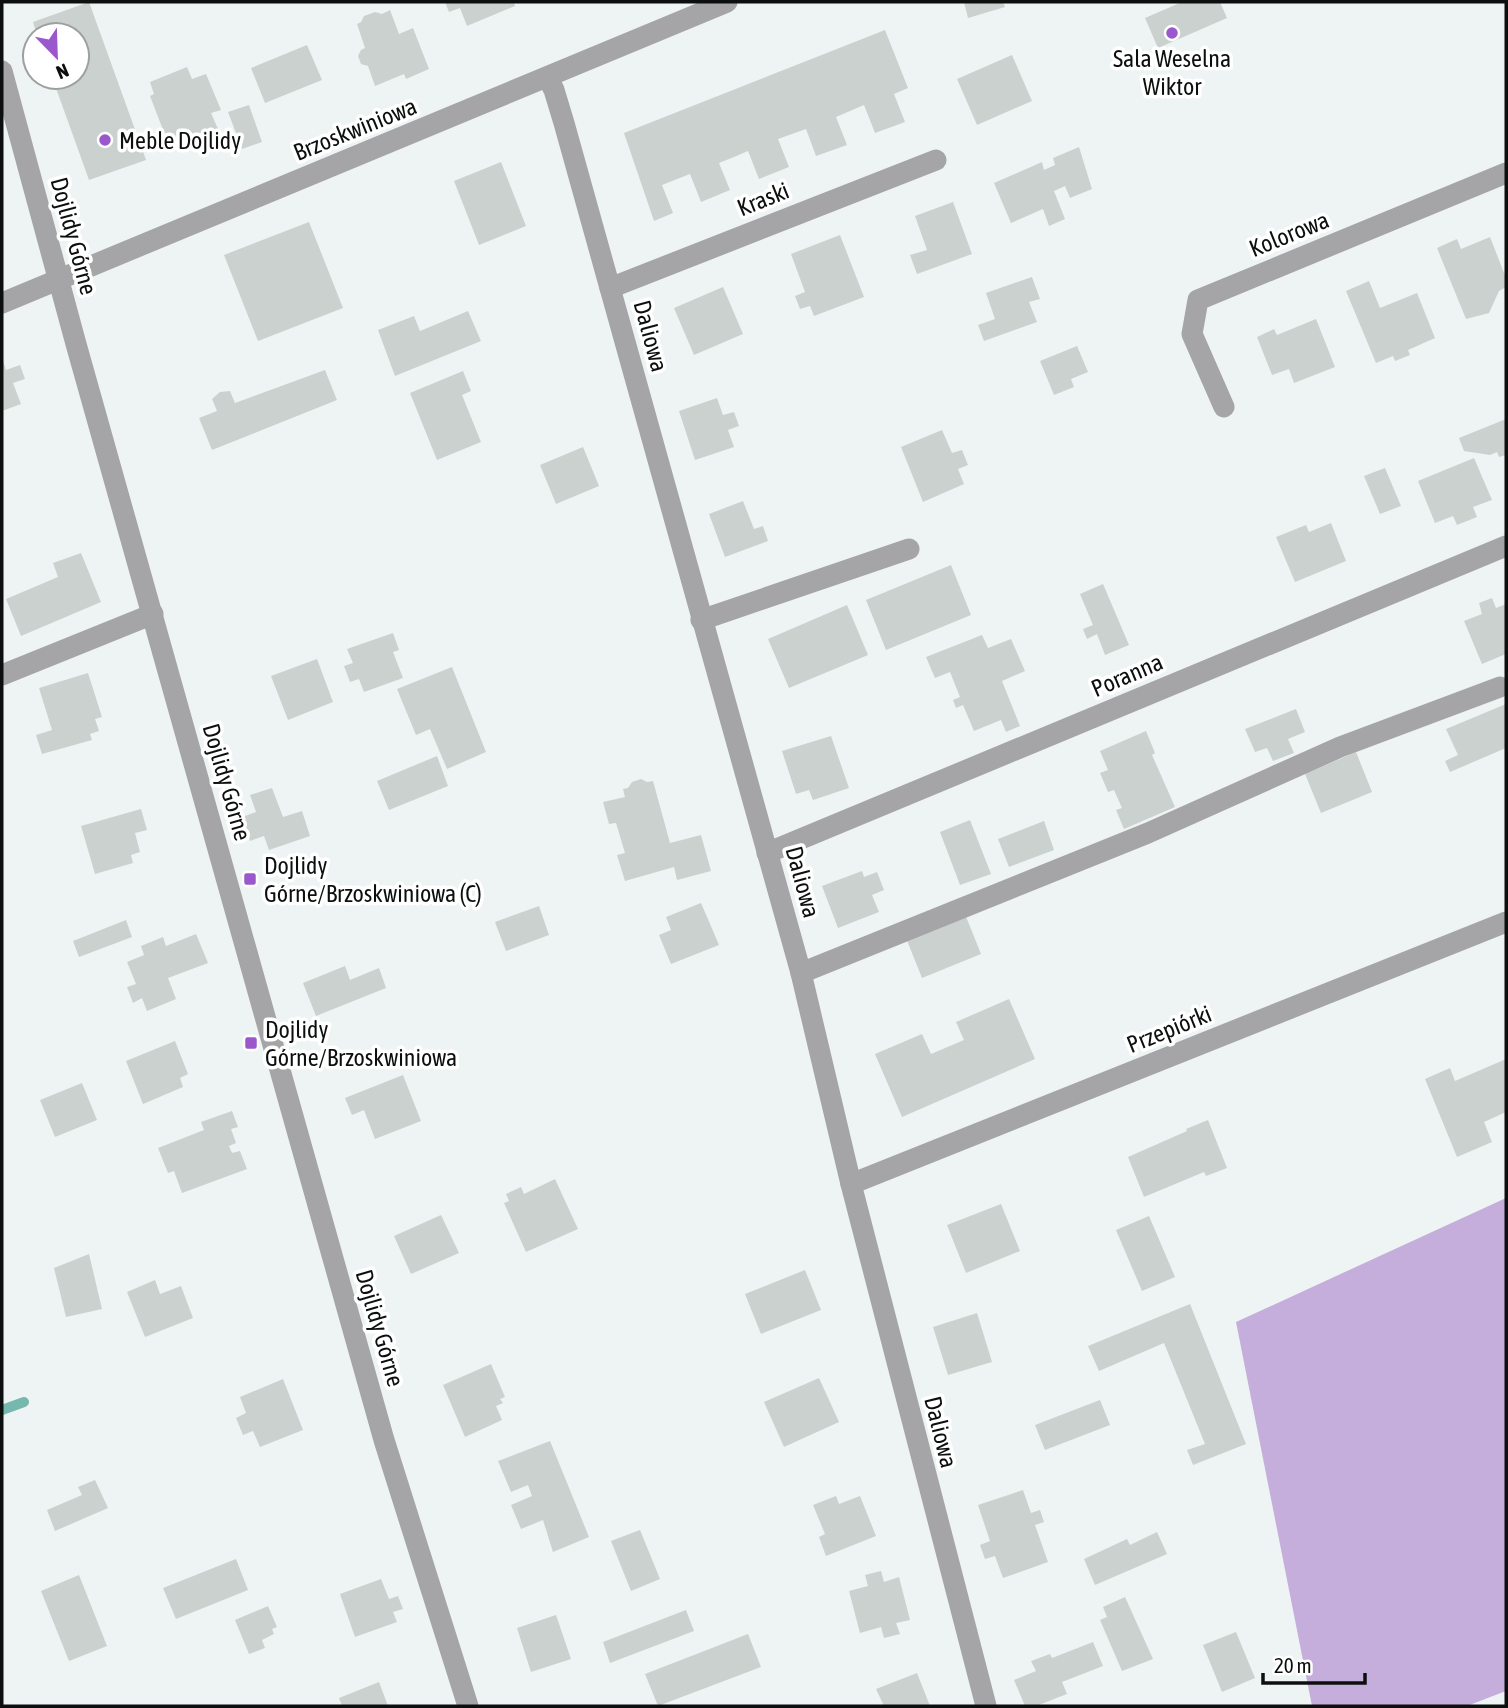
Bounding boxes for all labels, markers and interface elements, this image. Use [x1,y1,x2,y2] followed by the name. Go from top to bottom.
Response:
[21,21,91,91] north arrow
[1164,25,1180,41] marker: Sala Weselna Wiktor
[1113,45,1231,100] place label: Sala Weselna Wiktor
[53,59,72,84] text: N
[289,92,421,166] street label: Brzoskwiniowa
[119,127,241,154] place label: Meble Dojlidy
[97,132,113,148] marker: Meble Dojlidy
[45,174,103,298] street label: Dojlidy Górne
[733,176,793,222] street label: Kraski
[1245,206,1333,262] street label: Kolorowa
[629,297,673,375] street label: Daliowa
[1087,648,1167,702] street label: Poranna
[197,720,257,844] street label: Dojlidy Górne
[781,843,825,921] street label: Daliowa
[264,852,482,907] place label: Dojlidy Górne/Brzoskwiniowa (C)
[242,871,258,887] marker: Dojlidy Górne/Brzoskwiniowa (C)
[1123,1000,1215,1058] street label: Przepiórki
[265,1016,457,1071] place label: Dojlidy Górne/Brzoskwiniowa
[243,1035,259,1051] marker: Dojlidy Górne/Brzoskwiniowa
[350,1266,410,1390] street label: Dojlidy Górne
[919,1393,963,1471] street label: Daliowa
[1263,1642,1364,1686] scale bar
[1274,1653,1312,1677] text: 20 m

